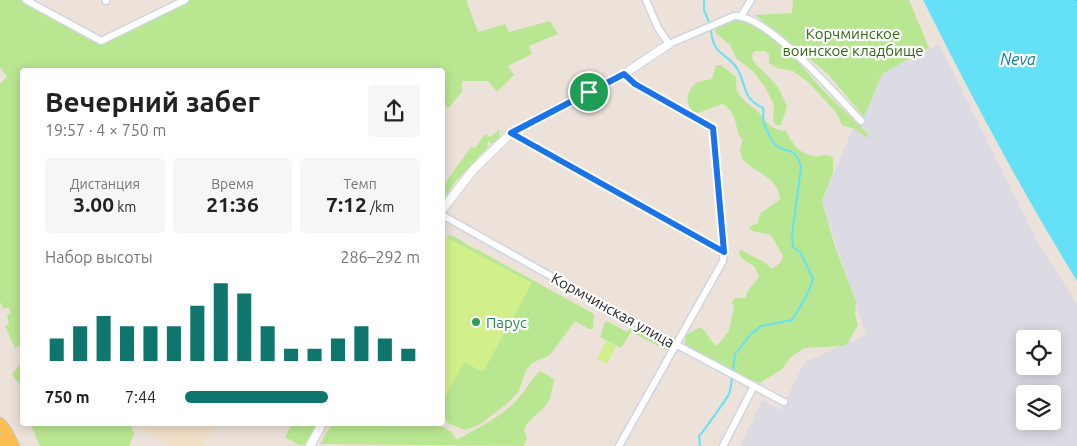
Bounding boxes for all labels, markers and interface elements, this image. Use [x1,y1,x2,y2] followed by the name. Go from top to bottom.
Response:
[782,25,924,59] park label: Корчминское воинское кладбище
[1000,50,1036,68] water label: Neva
[568,71,610,113] pin
[575,78,603,106] icon: arrive
[368,85,420,137] button: share
[45,86,260,117] text: Вечерний забег
[45,121,166,139] text: 19:57 · 4 × 750 m
[70,176,140,192] text: Дистанция
[211,176,254,192] text: Время
[344,176,377,192] text: Темп
[73,192,114,216] text: 3.00
[206,192,259,216] text: 21:36
[326,192,367,216] text: 7:12
[114,199,136,215] text: km
[367,199,394,215] text: /km
[45,248,153,266] text: Набор высоты
[340,248,420,266] text: 286–292 m
[549,269,677,351] street label: Кормчинская улица
[486,314,527,331] place label: Парус
[470,316,482,328] marker: Парус
[1016,330,1061,430] map controls
[1016,330,1061,375] button: locate
[1016,385,1061,430] button: layers
[45,388,90,406] text: 750 m
[125,388,156,406] text: 7:44

